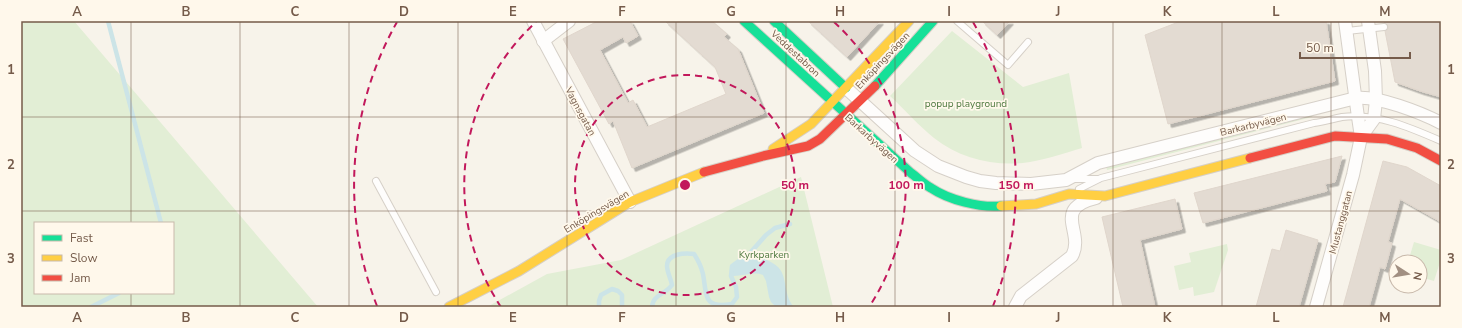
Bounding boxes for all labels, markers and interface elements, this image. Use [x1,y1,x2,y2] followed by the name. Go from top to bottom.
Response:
[72,3,82,21] text: A
[182,3,191,21] text: B
[291,3,300,21] text: C
[399,3,409,21] text: D
[509,3,517,21] text: E
[618,3,626,21] text: F
[726,3,736,21] text: G
[835,3,845,21] text: H
[947,3,951,21] text: I
[1055,3,1060,21] text: J
[1163,3,1172,21] text: K
[1272,3,1280,21] text: L
[1379,3,1391,21] text: M
[767,27,823,80] street label: Veddestabron
[853,29,913,92] street label: Enköpingsvägen
[1300,34,1410,60] scale bar
[1306,40,1334,56] text: 50 m
[7,61,15,79] text: 1
[1447,61,1455,79] text: 1
[561,84,599,138] street label: Vagnsgatan
[925,97,1007,111] park label: popup playground
[1219,110,1288,140] street label: Barkarbyvägen
[841,111,901,167] street label: Barkarbyvägen
[7,156,15,174] text: 2
[1447,156,1455,174] text: 2
[781,177,809,193] text: 50 m
[888,177,924,193] text: 100 m
[998,177,1034,193] text: 150 m
[678,178,692,192] centre of rings
[561,187,632,237] street label: Enköpingsvägen
[1326,189,1356,255] street label: Mustanggatan
[34,222,174,294] legend
[70,230,93,246] text: Fast
[739,248,789,262] park label: Kyrkparken
[7,250,15,268] text: 3
[70,250,98,266] text: Slow
[1447,250,1455,268] text: 3
[1388,254,1428,294] north arrow
[69,270,91,286] text: Jam
[1409,270,1425,282] text: N
[72,309,82,327] text: A
[182,309,191,327] text: B
[291,309,300,327] text: C
[399,309,409,327] text: D
[509,309,517,327] text: E
[618,309,626,327] text: F
[726,309,736,327] text: G
[835,309,845,327] text: H
[947,309,951,327] text: I
[1055,309,1060,327] text: J
[1163,309,1172,327] text: K
[1272,309,1280,327] text: L
[1379,309,1391,327] text: M

